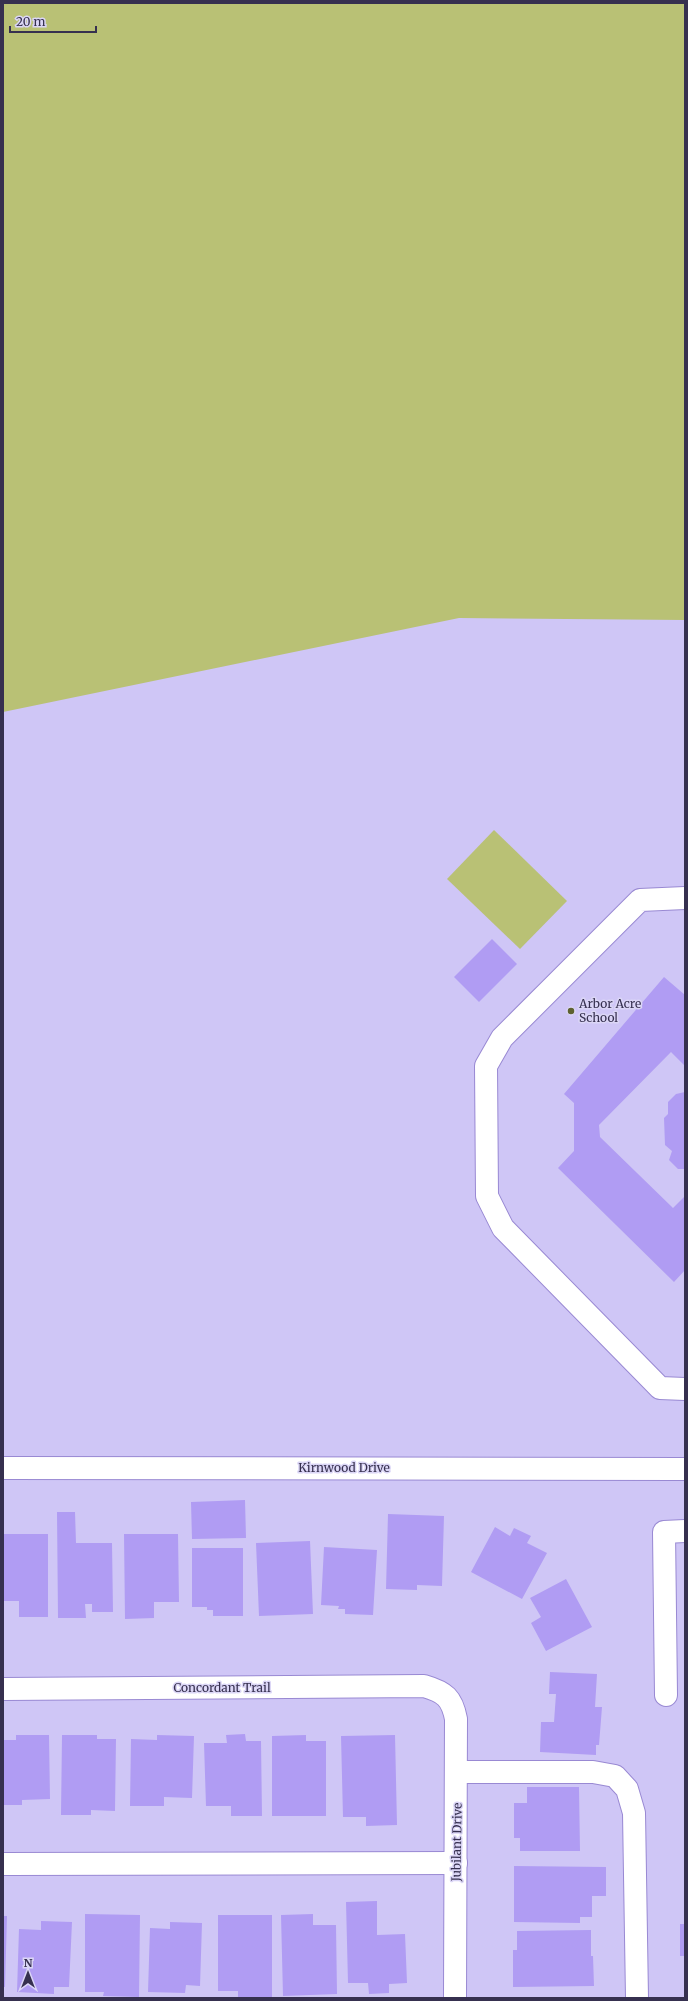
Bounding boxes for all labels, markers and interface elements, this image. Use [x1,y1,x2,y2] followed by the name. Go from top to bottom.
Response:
[10,8,96,34] scale bar
[16,14,45,29] text: 20 m
[578,996,641,1025] place label: Arbor Acre School
[566,1006,576,1016] marker: Arbor Acre School
[298,1460,390,1475] street label: Kirnwood Drive
[173,1680,271,1695] street label: Concordant Trail
[448,1802,465,1883] street label: Jubilant Drive
[8,1953,48,1993] north arrow
[24,1956,33,1970] text: N

